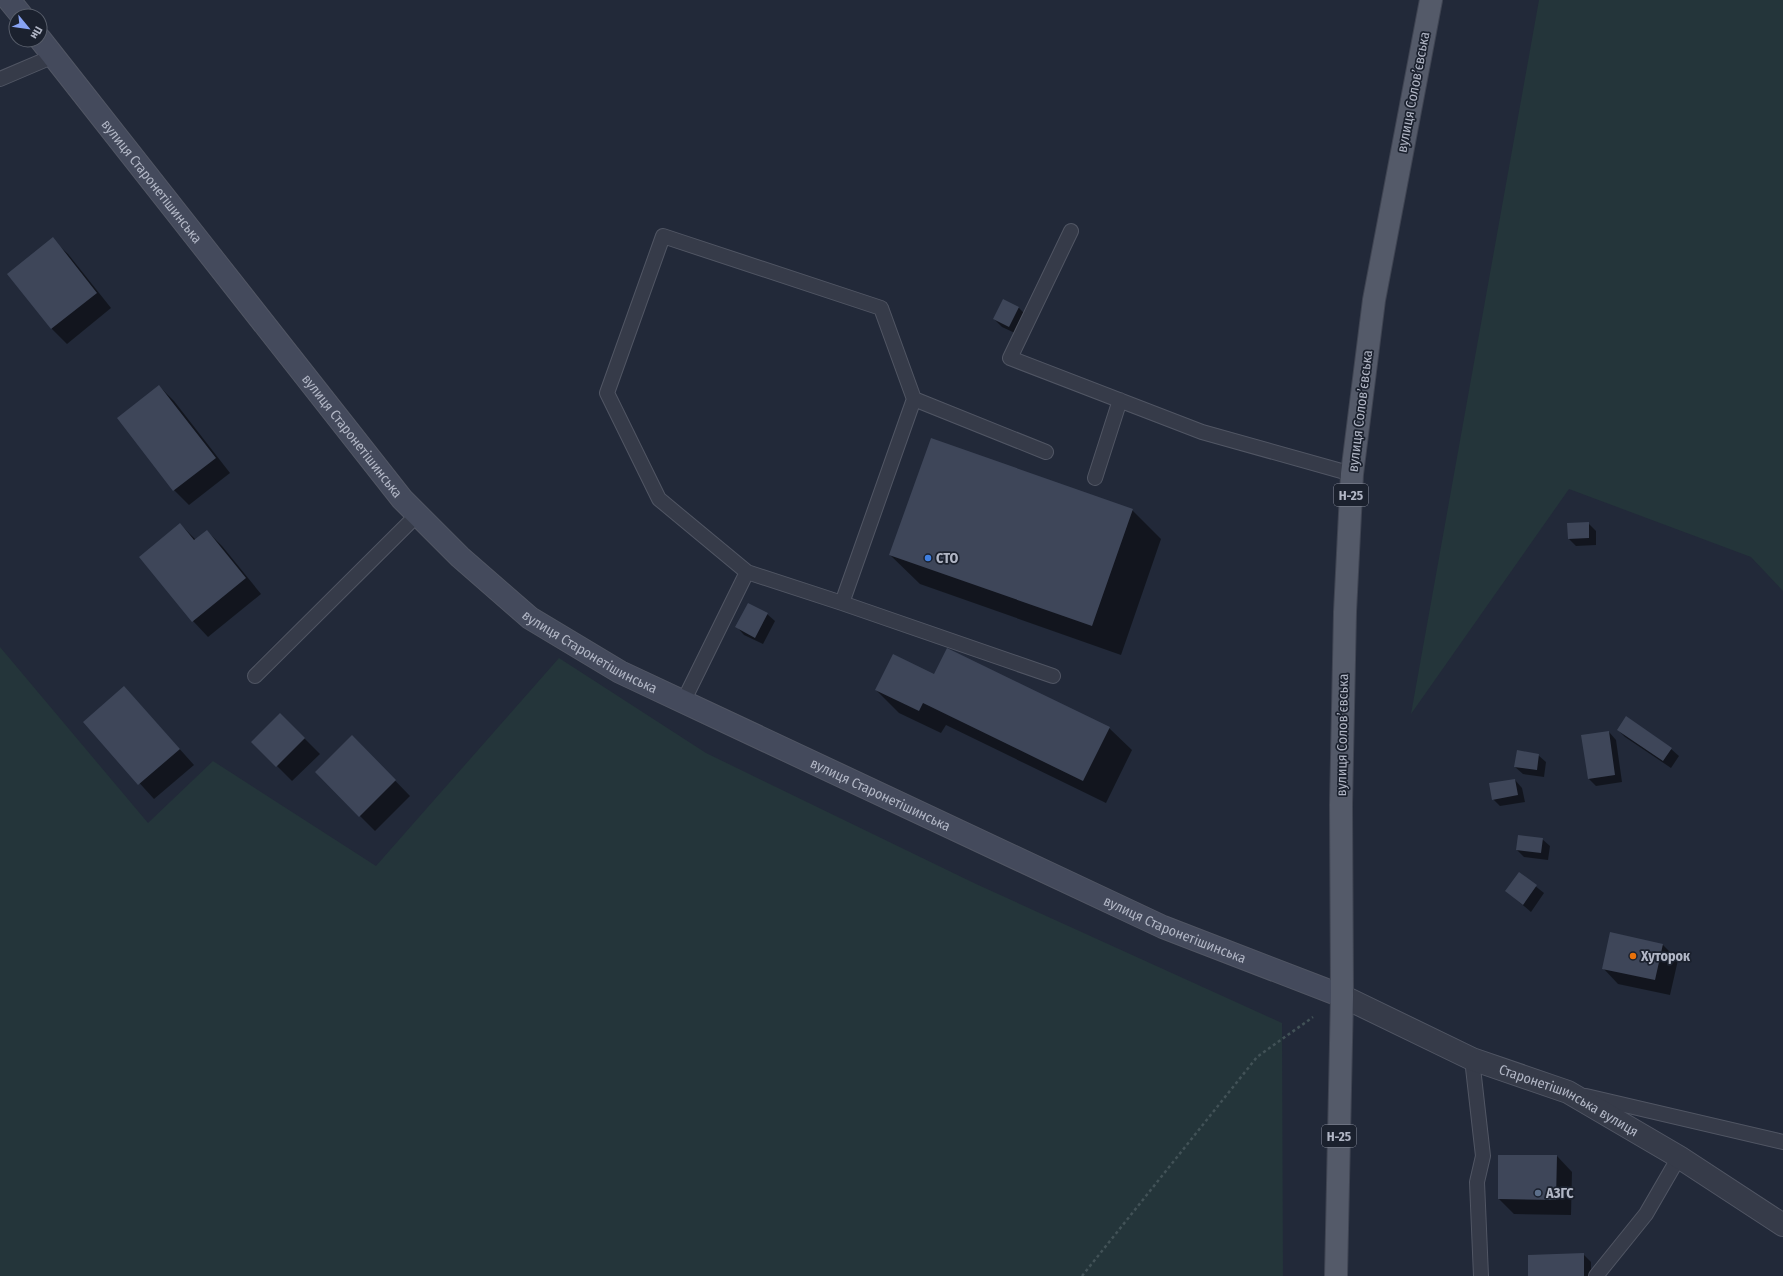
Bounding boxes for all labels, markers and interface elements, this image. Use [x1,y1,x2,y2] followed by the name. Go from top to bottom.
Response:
[8,8,48,48] north arrow
[28,24,45,41] text: Пн
[1393,30,1434,154] street label: вулиця Соловʼєвська
[98,116,206,247] street label: вулиця Старонетішинська
[1345,349,1376,473] street label: вулиця Соловʼєвська
[298,371,406,502] street label: вулиця Старонетішинська
[1334,484,1368,506] road number: Н-25
[936,550,959,567] place label: СТО
[923,553,933,563] marker: СТО
[518,607,660,697] street label: вулиця Старонетішинська
[1333,673,1352,797] street label: вулиця Соловʼєвська
[808,755,953,835] street label: вулиця Старонетішинська
[1101,892,1248,967] street label: вулиця Старонетішинська
[1640,948,1691,965] place label: Хуторок
[1628,951,1638,961] marker: Хуторок
[1497,1061,1641,1140] street label: Старонетішинська вулиця
[1322,1125,1356,1147] road number: Н-25
[1545,1185,1574,1202] place label: АЗГС
[1533,1188,1543,1198] marker: АЗГС

